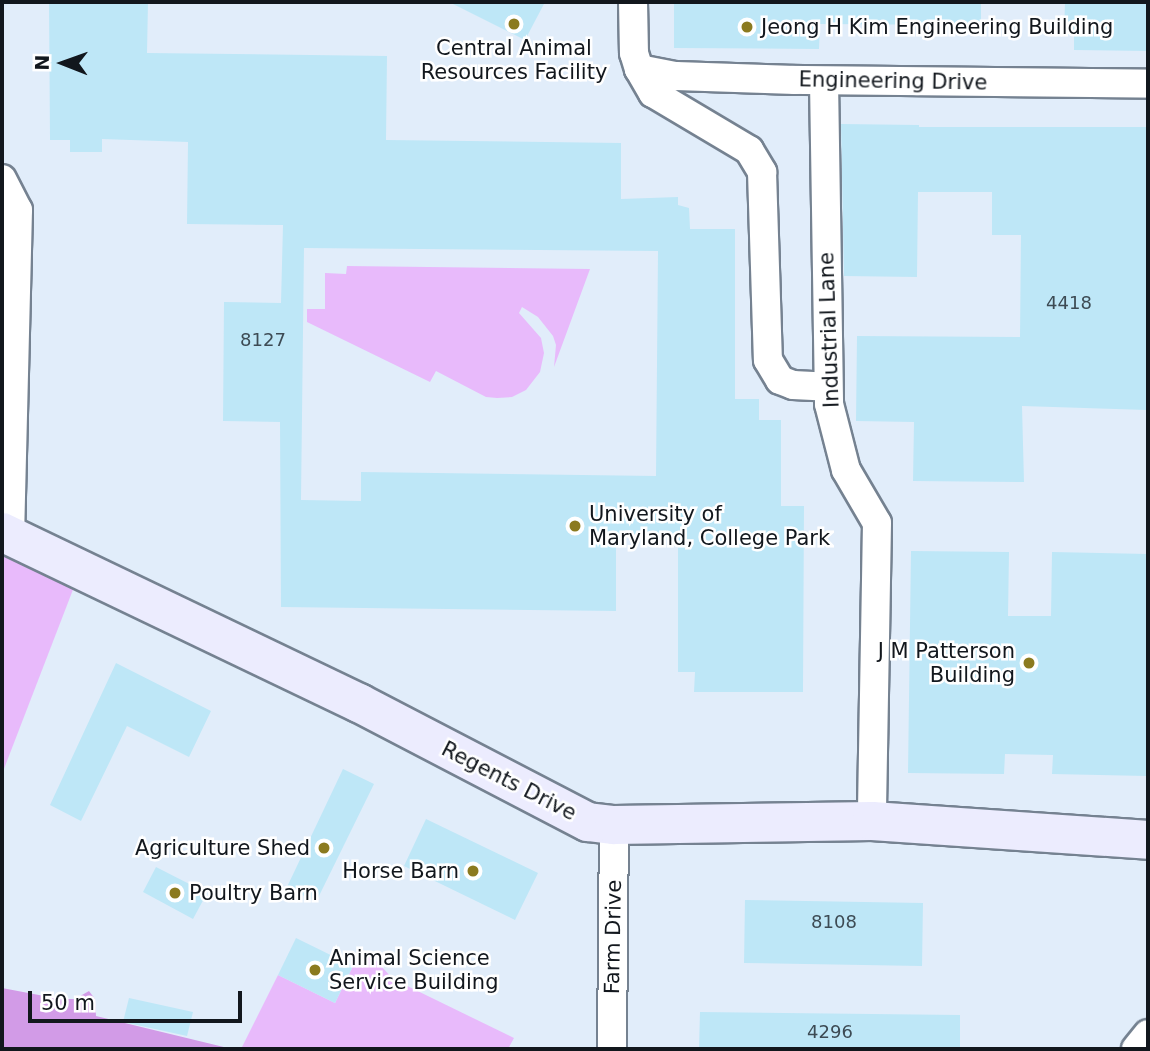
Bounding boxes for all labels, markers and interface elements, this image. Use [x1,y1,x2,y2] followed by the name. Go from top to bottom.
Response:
[761,14,1113,40] place label: Jeong H Kim Engineering Building
[506,16,522,32] marker: Central Animal Resources Facility
[739,19,755,35] marker: Jeong H Kim Engineering Building
[28,28,98,98] north arrow
[421,35,607,85] place label: Central Animal Resources Facility
[31,54,53,71] text: N
[798,67,988,95] street label: Engineering Drive
[814,252,844,408] street label: Industrial Lane
[1046,292,1092,314] house number: 4418
[240,329,286,351] house number: 8127
[589,501,830,551] place label: University of Maryland, College Park
[567,518,583,534] marker: University of Maryland, College Park
[878,638,1015,688] place label: J M Patterson Building
[1021,655,1037,671] marker: J M Patterson Building
[437,736,581,826] street label: Regents Drive
[135,835,310,861] place label: Agriculture Shed
[316,840,332,856] marker: Agriculture Shed
[342,858,459,884] place label: Horse Barn
[465,863,481,879] marker: Horse Barn
[189,880,318,906] place label: Poultry Barn
[599,880,627,994] street label: Farm Drive
[167,885,183,901] marker: Poultry Barn
[811,911,857,933] house number: 8108
[329,945,498,995] place label: Animal Science Service Building
[307,962,323,978] marker: Animal Science Service Building
[32,978,245,1022] scale bar
[41,991,95,1015] text: 50 m
[807,1021,853,1043] house number: 4296

